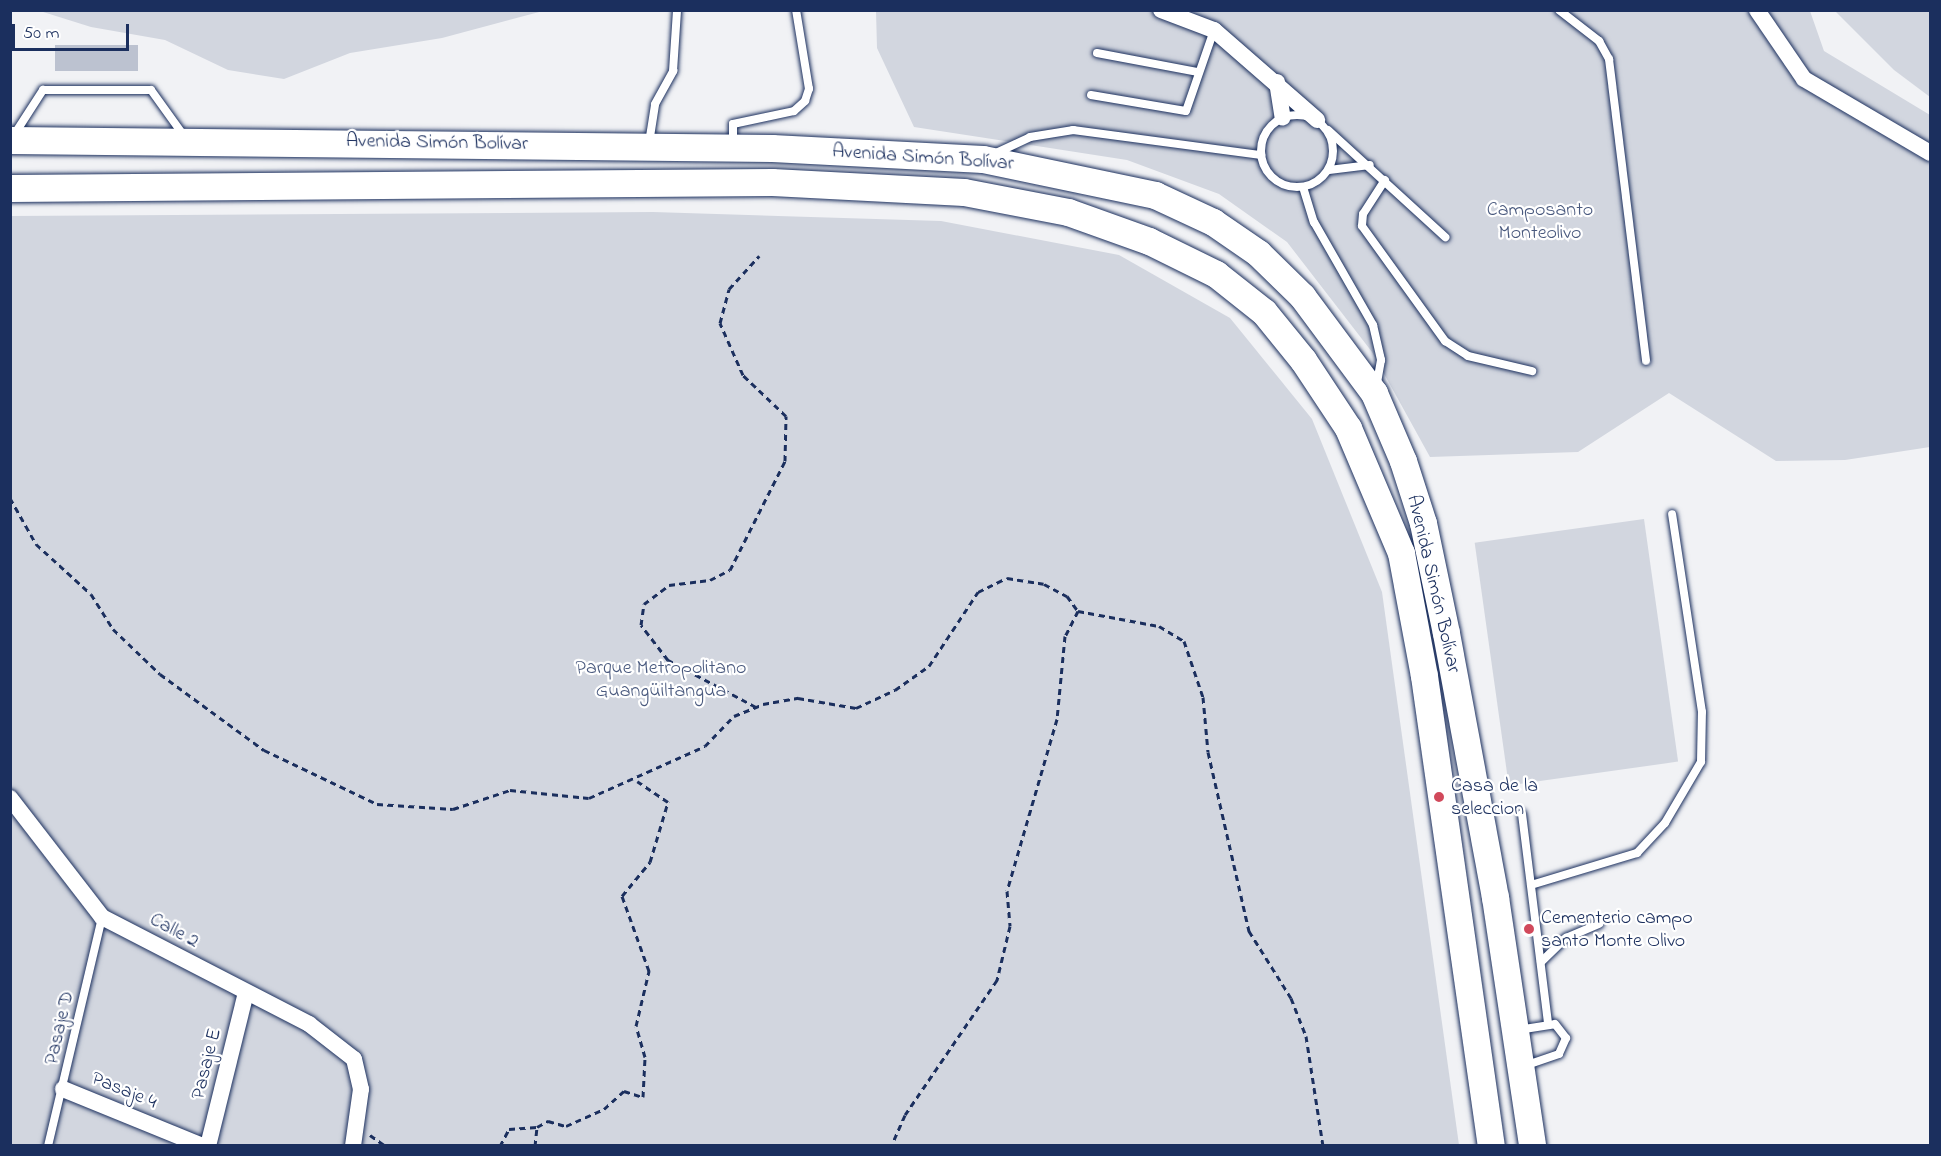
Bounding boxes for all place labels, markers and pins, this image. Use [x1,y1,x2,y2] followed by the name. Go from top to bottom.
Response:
[1451,774,1538,821] place label: Casa de la seleccion
[1432,790,1446,804] marker: Casa de la seleccion
[1541,906,1693,953] place label: Cementerio campo santo Monte Olivo
[1522,922,1536,936] marker: Cementerio campo santo Monte Olivo

